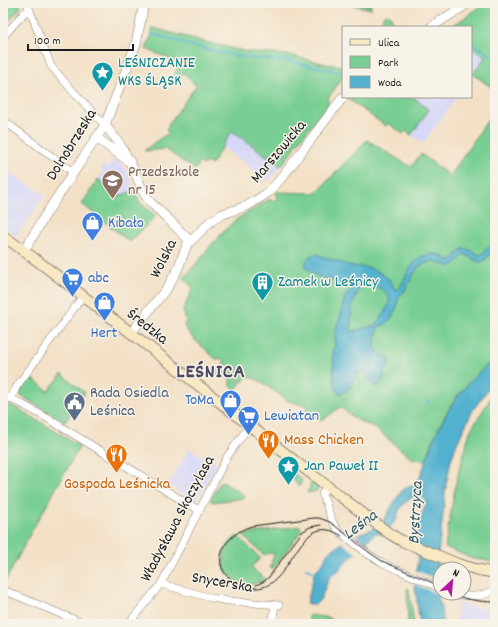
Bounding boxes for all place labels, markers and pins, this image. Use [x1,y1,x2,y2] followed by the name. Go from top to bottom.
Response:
[118,52,196,93] place label: LEŚNICZANIE WKS ŚLĄSK
[89,59,115,92] place icon: LEŚNICZANIE WKS ŚLĄSK
[128,161,199,202] place label: Przedszkole nr 15
[99,168,125,201] school or university icon: Przedszkole nr 15
[79,210,105,243] shop icon: Kibało
[108,212,144,235] place label: Kibało
[59,265,85,298] supermarket icon: abc
[88,267,109,290] place label: abc
[250,269,276,302] building icon: Zamek w Leśnicy
[278,271,379,294] place label: Zamek w Leśnicy
[91,290,117,323] shop icon: Hert
[90,322,118,345] place label: Hert
[90,382,169,423] place label: Rada Osiedla Leśnica
[217,387,243,420] shop icon: ToMa
[62,389,88,422] public building icon: Rada Osiedla Leśnica
[185,389,214,412] place label: ToMa
[236,403,262,436] supermarket icon: Lewiatan
[264,405,319,428] place label: Lewiatan
[256,427,282,460] restaurant icon: Mass Chicken
[284,429,364,452] place label: Mass Chicken
[104,441,130,474] restaurant icon: Gospoda Leśnicka
[276,453,302,486] place icon: Jan Paweł II
[304,455,378,478] place label: Jan Paweł II
[64,473,171,496] place label: Gospoda Leśnicka

